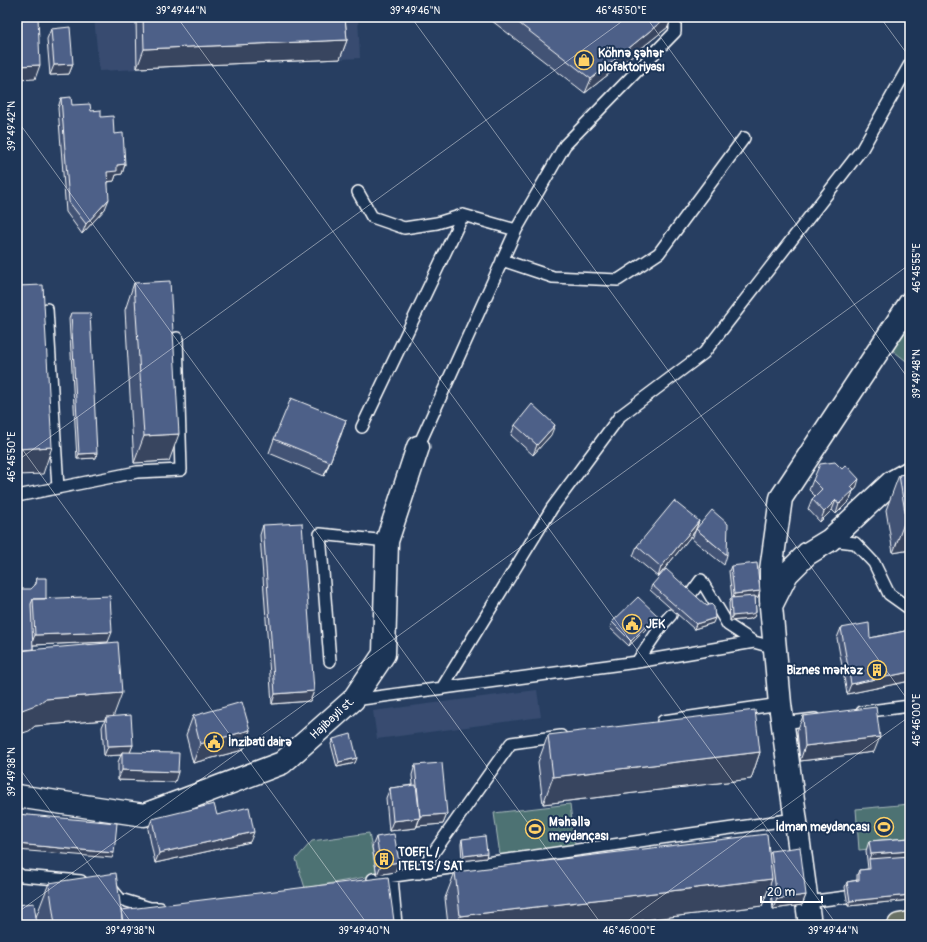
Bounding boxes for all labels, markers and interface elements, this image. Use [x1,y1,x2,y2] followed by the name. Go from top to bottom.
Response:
[156,5,206,17] text: 39°49'44"N
[390,5,440,17] text: 39°49'46"N
[596,5,646,17] text: 46°45'50"E
[598,46,665,75] place label: Köhnə şəhər plofaktoriyası
[573,49,595,71] shop icon: Köhnə şəhər plofaktoriyası
[6,101,18,151] text: 39°49'42"N
[911,243,923,293] text: 46°45'55"E
[911,349,923,399] text: 39°49'48"N
[6,432,18,482] text: 46°45'50"E
[621,613,643,635] public building icon: JEK
[646,617,666,632] place label: JEK
[866,659,888,681] building icon: Biznes mərkəz
[787,663,864,678] place label: Biznes mərkəz
[307,694,358,743] street label: Hajibayli st.
[911,694,923,746] text: 46°46'00"E
[203,731,225,753] public building icon: İnzibati dairə
[228,734,292,750] place label: İnzibati dairə
[6,747,18,797] text: 39°49'38"N
[549,815,609,844] place label: Məhəllə meydançası
[873,816,895,838] sports icon: İdman meydançası
[524,818,546,840] sports icon: Məhəllə meydançası
[775,819,870,835] place label: İdman meydançası
[397,845,464,874] place label: TOEFL / ITELTS / SAT
[373,848,395,870] building icon: TOEFL / ITELTS / SAT
[761,878,822,904] scale bar
[767,885,796,900] text: 20 m
[105,925,155,937] text: 39°49'38"N
[338,925,390,937] text: 39°49'40"N
[603,925,655,937] text: 46°46'00"E
[808,925,858,937] text: 39°49'44"N

